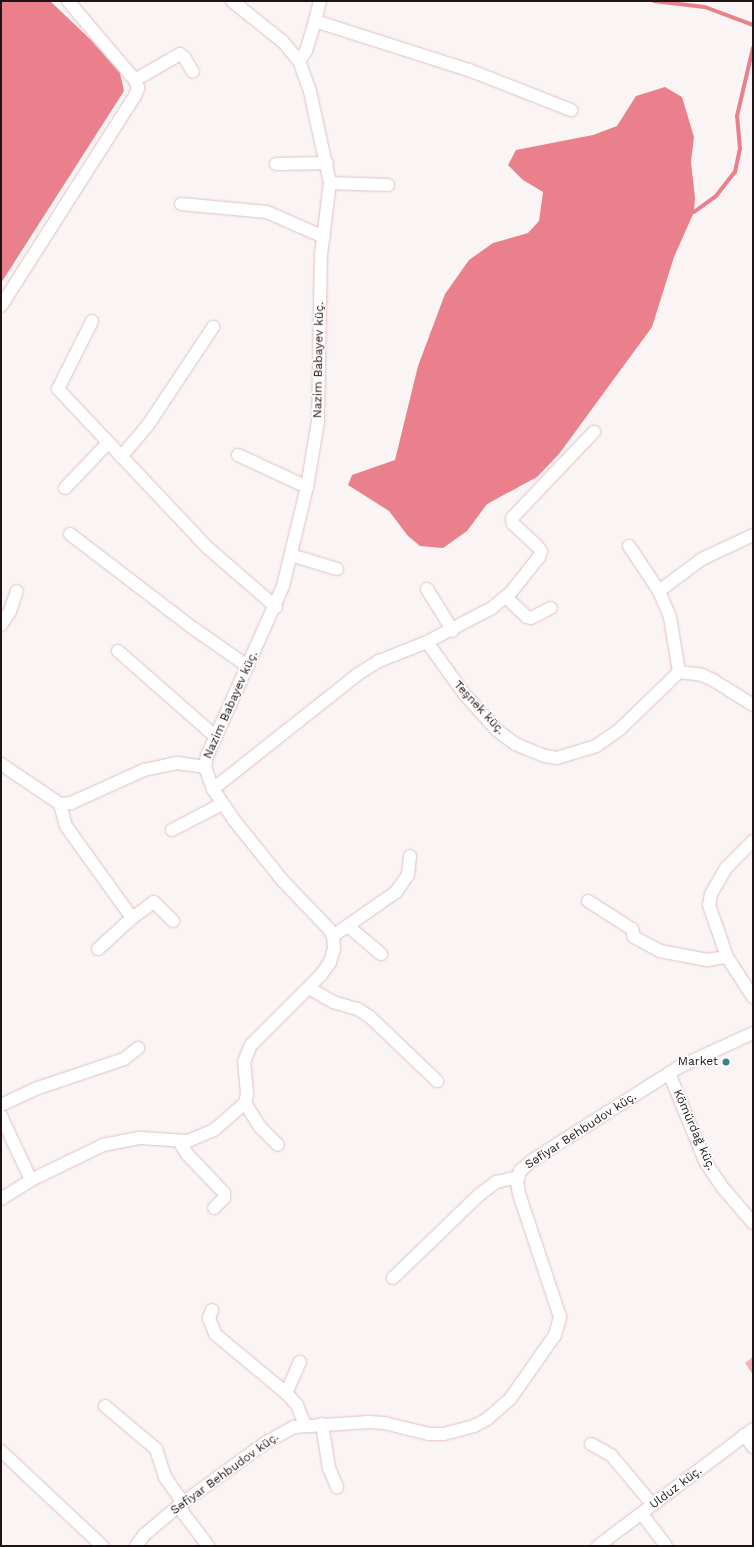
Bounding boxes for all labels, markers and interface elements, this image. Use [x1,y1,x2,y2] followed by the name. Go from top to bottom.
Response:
[311,302,327,418] street label: Nazim Babayev küç.
[201,649,261,761] street label: Nazim Babayev küç.
[450,678,508,738] street label: Teşnək küç.
[678,1055,718,1069] place label: Market
[721,1057,731,1067] marker: Market
[670,1087,718,1173] street label: Kömürdağ küç.
[522,1089,640,1173] street label: Səfiyar Behbudov küç.
[168,1430,282,1518] street label: Səfiyar Behbudov küç.
[647,1464,705,1512] street label: Ulduz küç.

